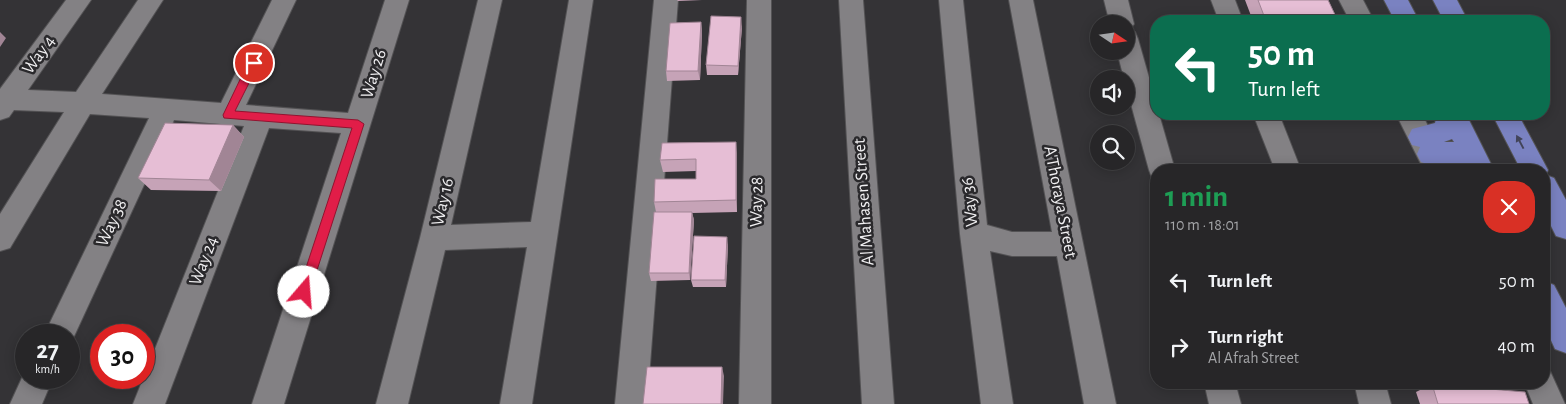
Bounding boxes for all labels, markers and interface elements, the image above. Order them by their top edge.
north arrow [1090,15,1135,60]
map controls [1090,15,1135,170]
street label: Way 4 [19,32,59,77]
icon: left [1165,35,1230,100]
text: 50 m [1248,37,1315,72]
pin [233,42,275,84]
street label: Way 26 [358,47,390,101]
icon: arrive [240,49,268,77]
button: sound [1090,70,1135,115]
text: Turn left [1248,78,1320,100]
button: search [1090,125,1135,170]
one-way arrow [1516,135,1525,149]
street label: Al Mahasen Street [851,138,877,266]
street label: A'Thoraya Street [1040,144,1080,260]
street label: Way 16 [429,176,457,228]
street label: Way 36 [958,176,982,228]
street label: Way 28 [748,177,766,227]
button: close [1483,181,1535,233]
text: 1 min [1165,182,1228,212]
street label: Way 38 [93,197,131,249]
text: 110 m · 18:01 [1165,217,1240,233]
street label: Way 24 [187,234,222,288]
position arrow [277,265,329,317]
icon: left [1165,268,1193,296]
text: Turn left [1208,272,1272,291]
text: 50 m [1499,272,1535,291]
speed limit sign: 30 [90,324,155,389]
text: Turn right [1208,328,1283,347]
icon: right [1165,333,1193,361]
text: 40 m [1497,337,1535,356]
text: 27 [36,338,59,363]
text: Al Afrah Street [1208,350,1299,366]
text: km/h [35,363,60,375]

